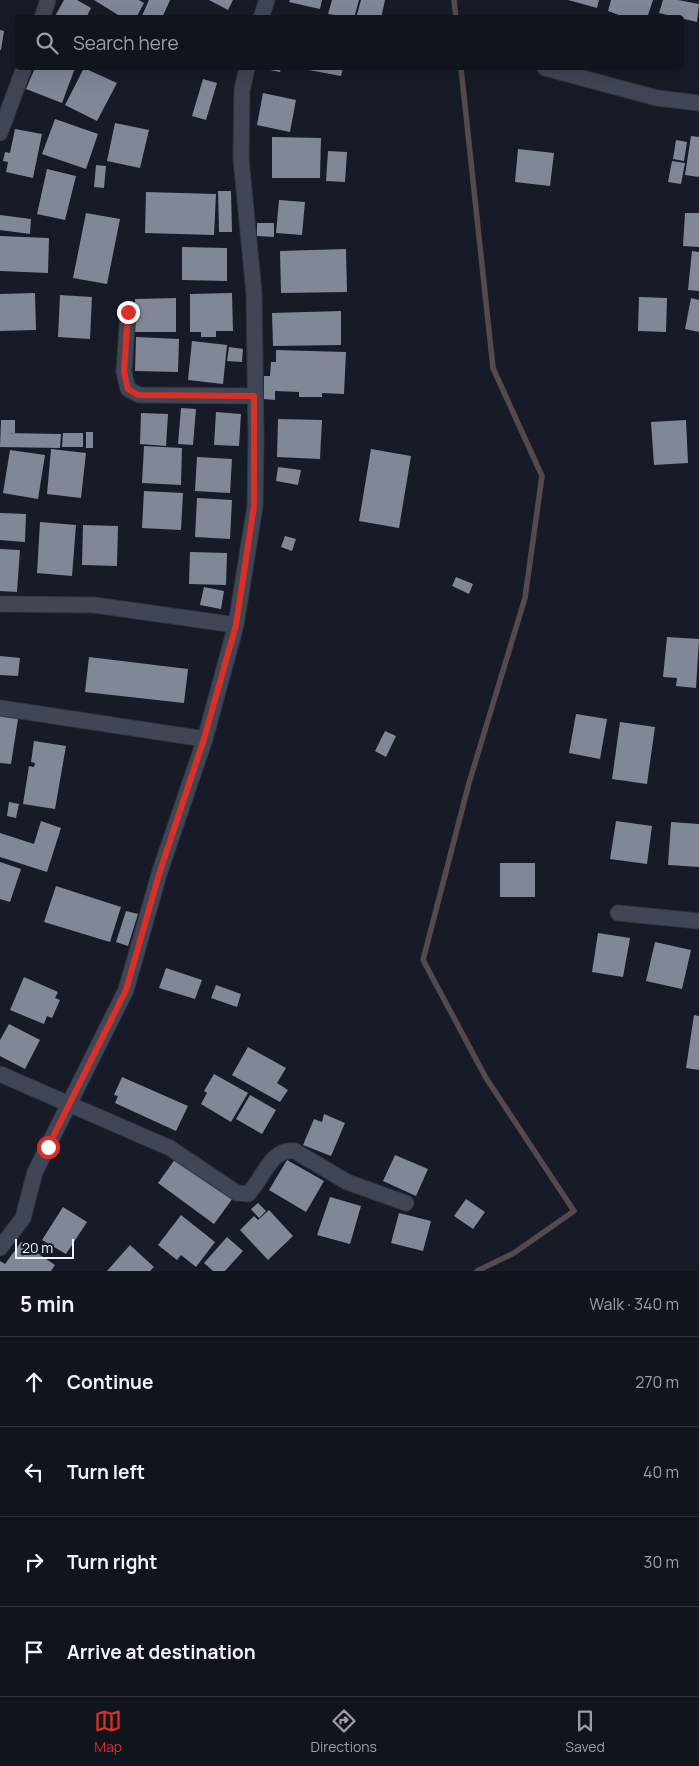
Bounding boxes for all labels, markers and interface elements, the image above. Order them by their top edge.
search box [15,15,684,70]
icon: search [33,29,61,57]
text: Search here [73,30,179,56]
route end [117,301,140,324]
route start [37,1136,60,1159]
scale bar [15,1236,74,1259]
text: 20 m [22,1238,53,1257]
text: 5 min [20,1290,74,1318]
text: Walk · 340 m [589,1293,679,1315]
icon: ahead [20,1368,48,1396]
text: Continue [67,1369,153,1395]
text: 270 m [635,1371,679,1393]
icon: left [20,1458,48,1486]
text: Turn left [67,1459,145,1485]
text: 40 m [643,1461,679,1483]
icon: right [20,1548,48,1576]
text: Turn right [67,1549,157,1575]
text: 30 m [644,1551,679,1573]
icon: arrive [20,1638,48,1666]
text: Arrive at destination [67,1639,256,1665]
tab: Map [94,1707,122,1756]
tab: Directions [311,1707,377,1756]
tab: Saved [565,1707,605,1756]

